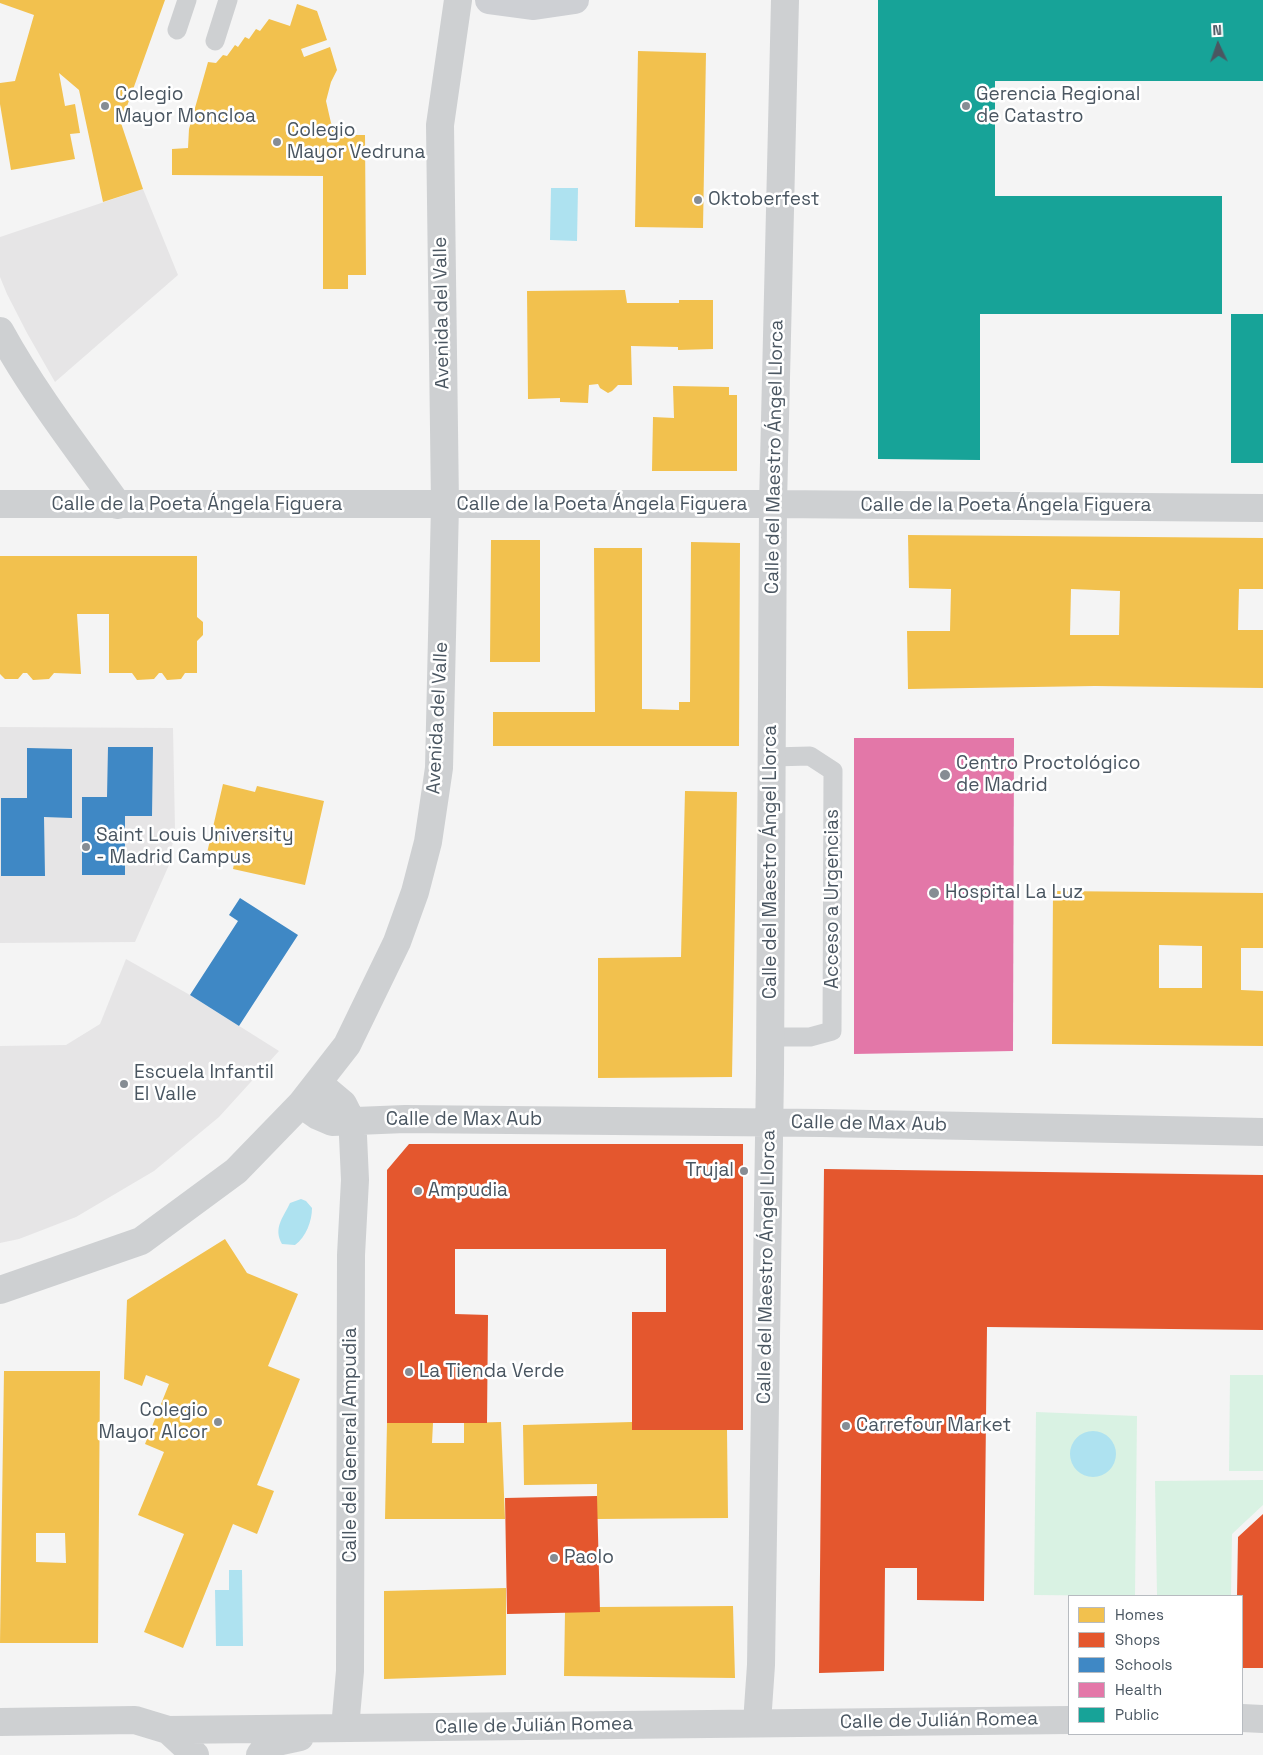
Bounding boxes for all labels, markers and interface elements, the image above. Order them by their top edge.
north arrow [1193,20,1243,70]
text: N [1212,21,1222,39]
place label: Colegio Mayor Moncloa [115,84,256,128]
place label: Gerencia Regional de Catastro [976,84,1140,128]
marker: Colegio Mayor Moncloa [99,100,111,112]
marker: Gerencia Regional de Catastro [960,100,972,112]
place label: Colegio Mayor Vedruna [287,120,425,164]
marker: Colegio Mayor Vedruna [271,136,283,148]
place label: Oktoberfest [708,189,819,211]
marker: Oktoberfest [692,194,704,206]
street label: Avenida del Valle [429,236,455,390]
street label: Calle del Maestro Ángel Llorca [761,320,789,594]
street label: Calle de la Poeta Ángela Figuera [52,494,342,516]
street label: Calle de la Poeta Ángela Figuera [457,494,747,516]
street label: Calle de la Poeta Ángela Figuera [861,495,1151,517]
street label: Avenida del Valle [423,641,453,795]
street label: Calle del Maestro Ángel Llorca [760,725,782,999]
place label: Centro Proctológico de Madrid [956,753,1140,797]
marker: Centro Proctológico de Madrid [938,768,952,782]
street label: Acceso a Urgencias [822,809,844,989]
place label: Saint Louis University - Madrid Campus [96,825,294,869]
marker: Saint Louis University - Madrid Campus [80,841,92,853]
place label: Hospital La Luz [945,882,1083,904]
marker: Hospital La Luz [927,886,941,900]
place label: Escuela Infantil El Valle [134,1062,274,1106]
marker: Escuela Infantil El Valle [118,1078,130,1090]
street label: Calle de Max Aub [386,1109,542,1131]
street label: Calle de Max Aub [791,1111,947,1137]
street label: Calle del Maestro Ángel Llorca [753,1130,781,1404]
place label: Trujal [685,1160,734,1182]
marker: Trujal [738,1165,750,1177]
place label: Ampudia [428,1180,508,1202]
marker: Ampudia [412,1185,424,1197]
street label: Calle del General Ampudia [340,1327,362,1563]
place label: La Tienda Verde [419,1361,564,1383]
marker: La Tienda Verde [403,1366,415,1378]
place label: Colegio Mayor Alcor [99,1400,208,1444]
place label: Carrefour Market [856,1415,1011,1437]
marker: Colegio Mayor Alcor [212,1416,224,1428]
marker: Carrefour Market [840,1420,852,1432]
place label: Paolo [564,1547,614,1569]
marker: Paolo [548,1552,560,1564]
legend [1068,1595,1243,1735]
text: Homes [1115,1605,1164,1624]
text: Shops [1115,1630,1160,1649]
text: Schools [1115,1655,1172,1674]
text: Health [1115,1680,1162,1699]
text: Public [1115,1705,1159,1724]
street label: Calle de Julián Romea [840,1708,1038,1734]
street label: Calle de Julián Romea [435,1713,633,1739]

